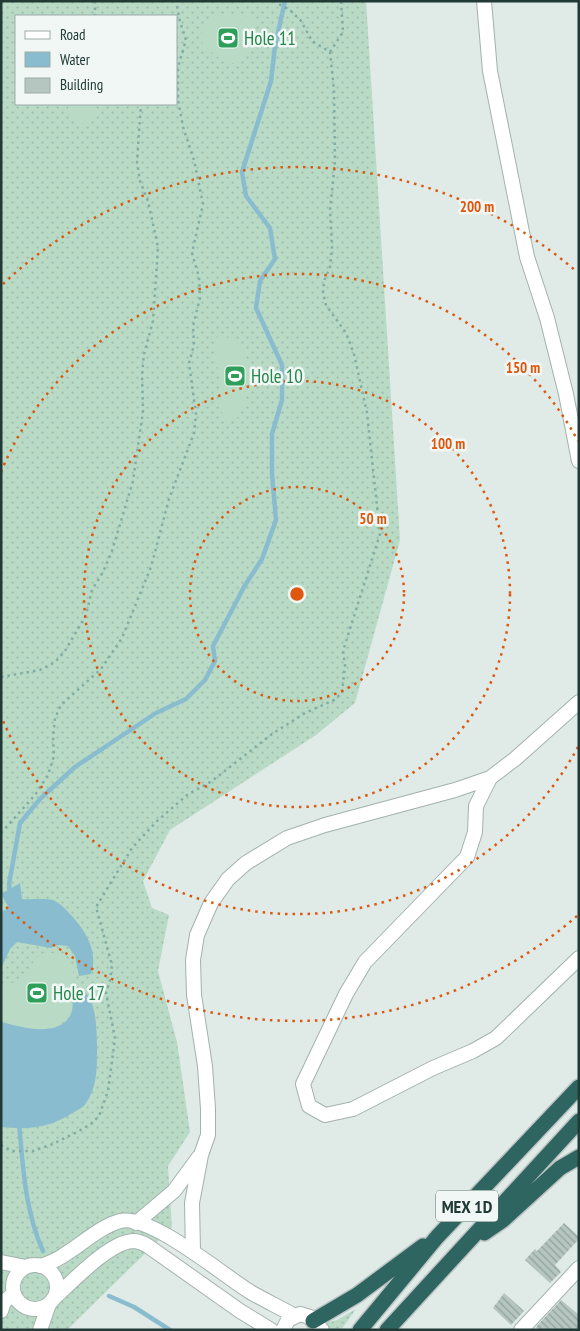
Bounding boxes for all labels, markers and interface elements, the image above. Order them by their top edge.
legend [15,15,178,105]
text: Road [60,25,86,44]
sports icon: Hole 11 [216,26,240,50]
place label: Hole 11 [244,26,296,50]
text: Water [60,50,91,69]
text: Building [60,75,103,94]
text: 200 m [460,197,494,216]
text: 150 m [506,358,540,377]
sports icon: Hole 10 [223,364,247,388]
place label: Hole 10 [251,364,303,388]
text: 100 m [431,434,465,453]
text: 50 m [359,509,387,528]
centre of rings [288,585,306,603]
sports icon: Hole 17 [25,981,49,1005]
place label: Hole 17 [53,981,105,1005]
road number: MEX 1D [436,1190,498,1222]

